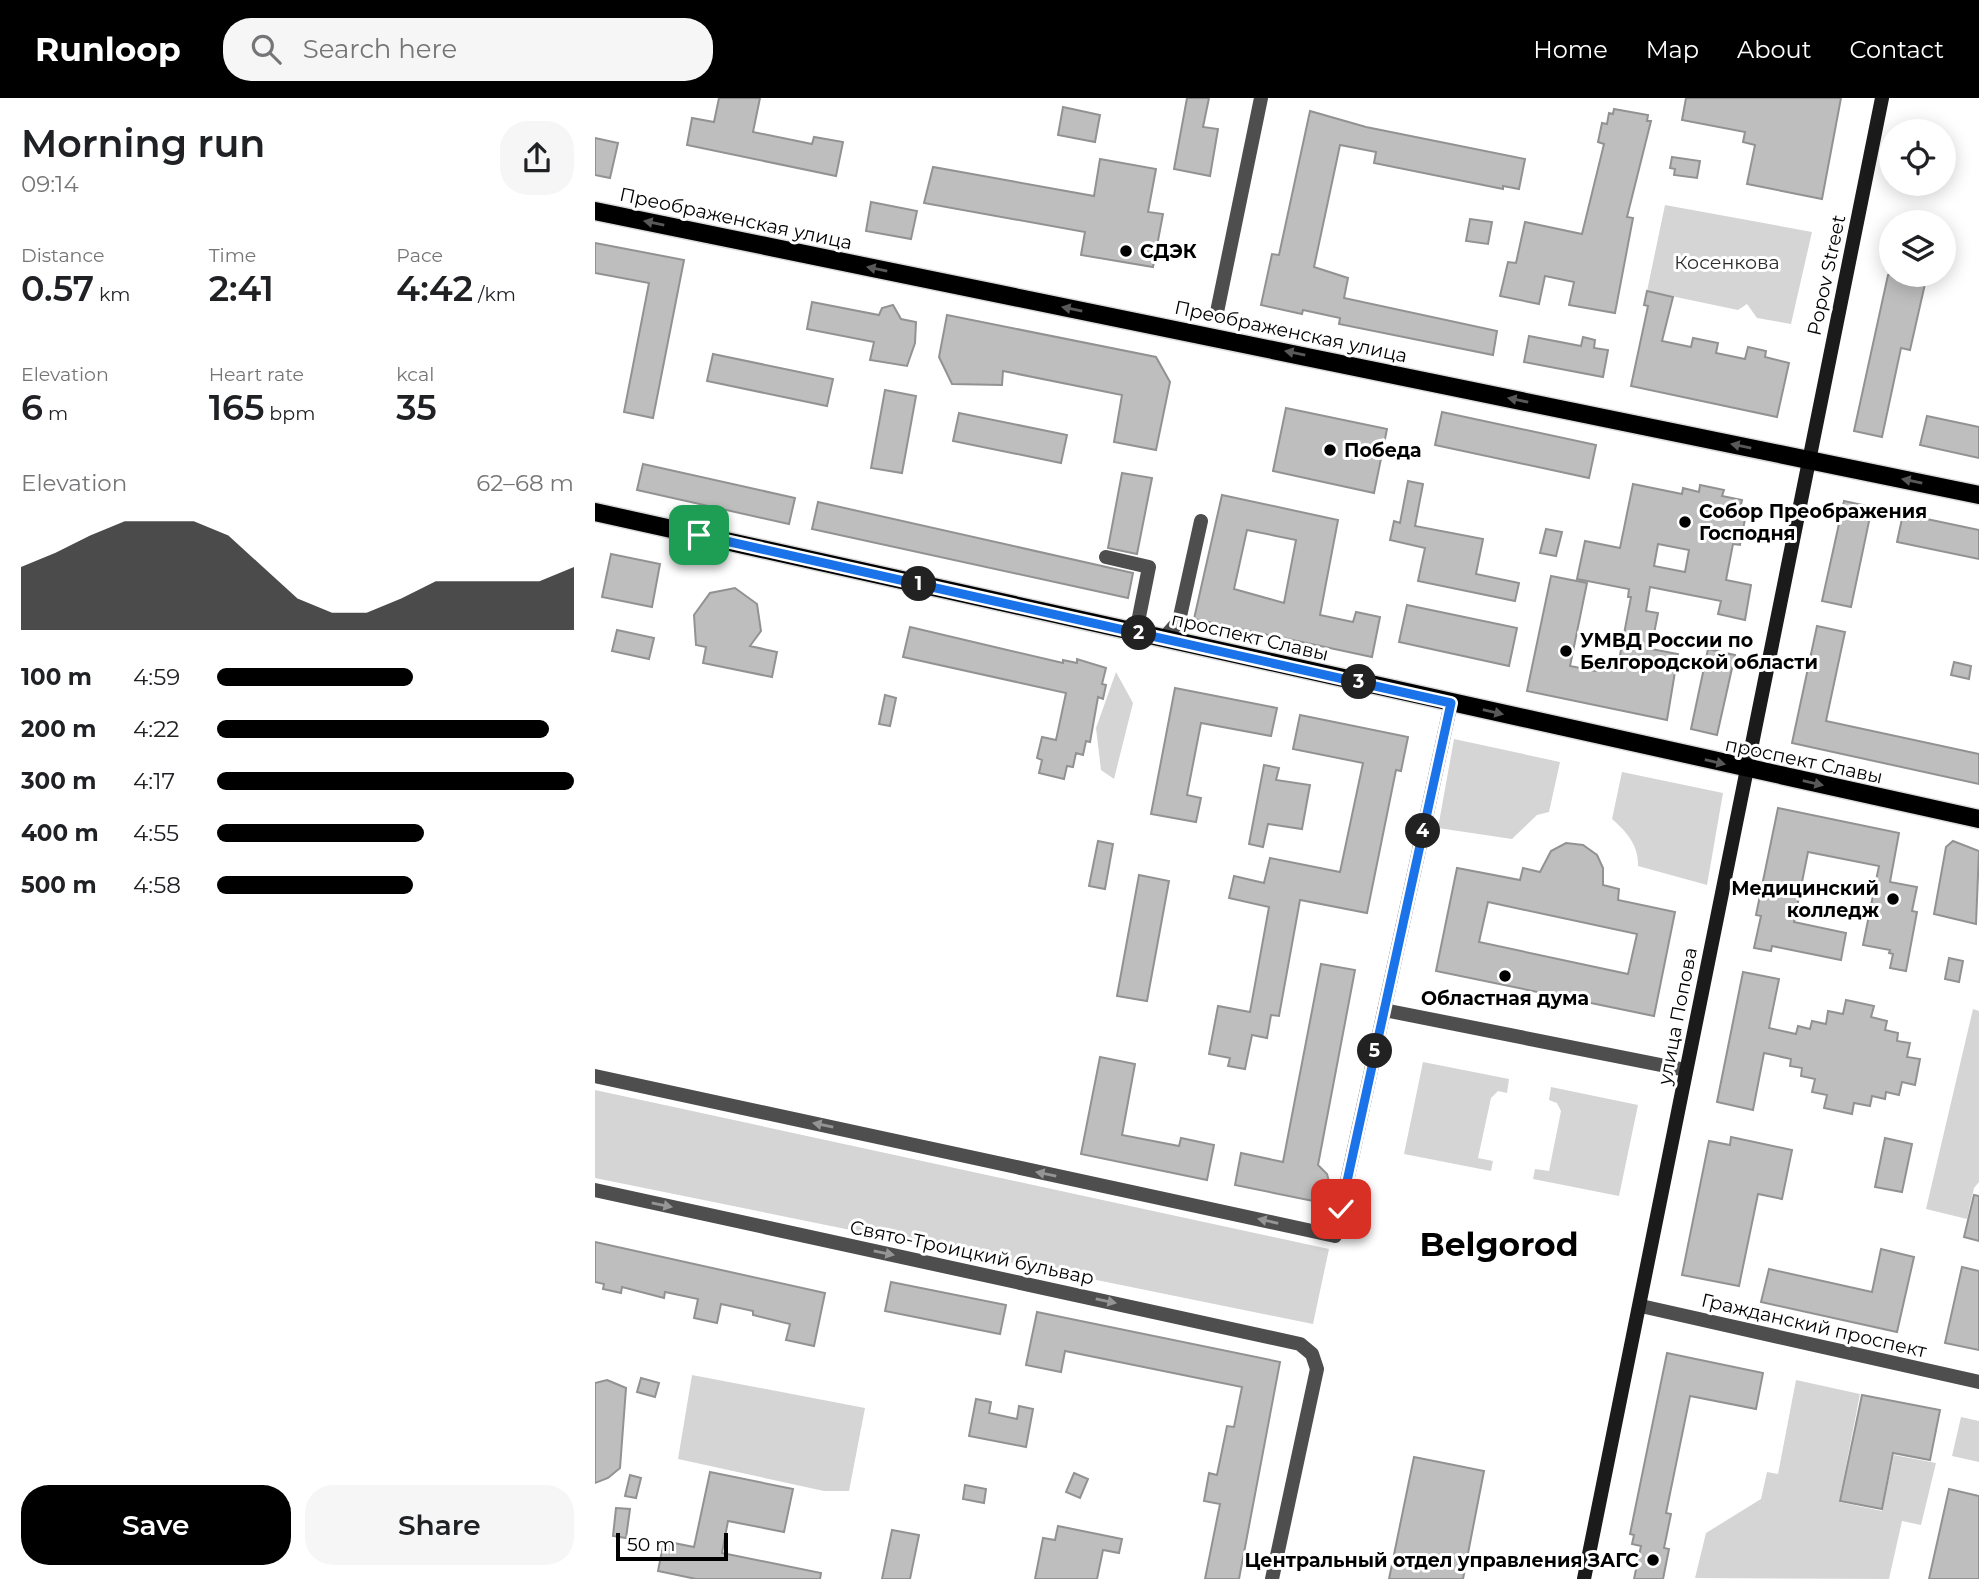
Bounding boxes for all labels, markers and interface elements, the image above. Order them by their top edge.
search box [223,18,713,81]
text: Runloop [35,29,181,69]
icon: search [247,30,285,68]
text: Search here [303,33,457,65]
text: Home [1533,35,1608,64]
text: Map [1646,35,1699,64]
text: About [1737,35,1811,64]
text: Contact [1849,35,1944,64]
map controls [1879,119,1956,287]
button: locate [1879,119,1956,196]
text: Morning run [21,120,265,167]
button: share [500,121,574,195]
text: 09:14 [21,170,79,198]
street label: Преображенская улица [617,183,854,254]
button: layers [1879,210,1956,287]
street label: Popov Street [1803,213,1851,337]
one-way arrow [643,217,665,228]
place label: СДЭК [1140,240,1197,263]
marker: СДЭК [1118,243,1134,259]
text: Distance [21,244,104,267]
text: Time [209,244,256,267]
text: Pace [396,244,443,267]
park label: Косенкова [1674,251,1780,274]
one-way arrow [866,263,888,274]
text: 0.57 [21,267,94,310]
text: 2:41 [209,267,274,310]
text: 4:42 [396,267,473,310]
text: km [94,283,130,306]
text: /km [473,283,516,306]
street label: Преображенская улица [1172,296,1409,367]
one-way arrow [1061,303,1083,314]
one-way arrow [1284,348,1306,359]
text: Elevation [21,363,109,386]
text: Heart rate [209,363,304,386]
text: kcal [396,363,434,386]
text: 6 [21,386,43,429]
text: 165 [209,386,264,429]
text: 35 [396,386,437,429]
one-way arrow [1507,394,1529,405]
text: m [43,402,68,425]
text: bpm [264,402,315,425]
place label: Победа [1344,439,1422,462]
one-way arrow [1730,440,1752,451]
marker: Победа [1322,442,1338,458]
text: Elevation [21,469,127,497]
text: 62–68 m [476,469,574,497]
one-way arrow [1901,475,1923,486]
place label: Собор Преображения Господня [1699,500,1927,545]
pin [669,505,729,565]
marker: Собор Преображения Господня [1677,514,1693,530]
icon: arrive [680,516,718,554]
pin: 1 [901,566,937,602]
text: 1 [915,572,922,595]
street label: проспект Славы [1169,607,1331,666]
pin: 2 [1121,616,1157,650]
text: 2 [1133,621,1144,644]
place label: УМВД России по Белгородской области [1580,629,1818,674]
marker: УМВД России по Белгородской области [1558,643,1574,659]
text: 100 m [21,663,92,691]
text: 4:59 [133,663,180,691]
pin: 3 [1341,664,1377,700]
text: 3 [1353,670,1364,693]
one-way arrow [1482,707,1504,718]
text: 200 m [21,715,96,743]
text: 4:22 [133,715,179,743]
street label: проспект Славы [1723,733,1885,788]
one-way arrow [1704,756,1726,767]
text: 300 m [21,767,97,795]
text: 4:17 [133,767,175,795]
one-way arrow [1802,778,1824,789]
pin: 4 [1405,814,1441,848]
text: 400 m [21,819,99,847]
text: 4:55 [133,819,179,847]
text: 4 [1416,819,1429,842]
text: 500 m [21,871,97,899]
text: 4:58 [133,871,181,899]
place label: Медицинский колледж [1731,877,1880,922]
marker: Медицинский колледж [1885,891,1901,907]
street label: улица Попова [1653,945,1702,1088]
marker: Областная дума [1497,968,1513,984]
place label: Областная дума [1421,987,1589,1010]
pin: 5 [1357,1034,1393,1068]
text: 5 [1369,1039,1380,1062]
one-way arrow [812,1120,834,1131]
one-way arrow [1035,1168,1057,1179]
pin [1311,1179,1371,1239]
icon: check [1322,1190,1360,1228]
one-way arrow [651,1199,673,1210]
street label: Свято-Троицкий бульвар [848,1215,1096,1290]
one-way arrow [1257,1215,1279,1226]
district label: Belgorod [1419,1224,1579,1264]
one-way arrow [873,1248,895,1259]
street label: Гражданский проспект [1699,1288,1929,1363]
one-way arrow [1095,1296,1117,1307]
button: Save [21,1485,291,1565]
button: Share [305,1485,574,1565]
scale bar [616,1530,728,1562]
text: 50 m [627,1533,675,1556]
place label: Центральный отдел управления ЗАГС [1244,1549,1639,1572]
marker: Центральный отдел управления ЗАГС [1645,1552,1661,1568]

